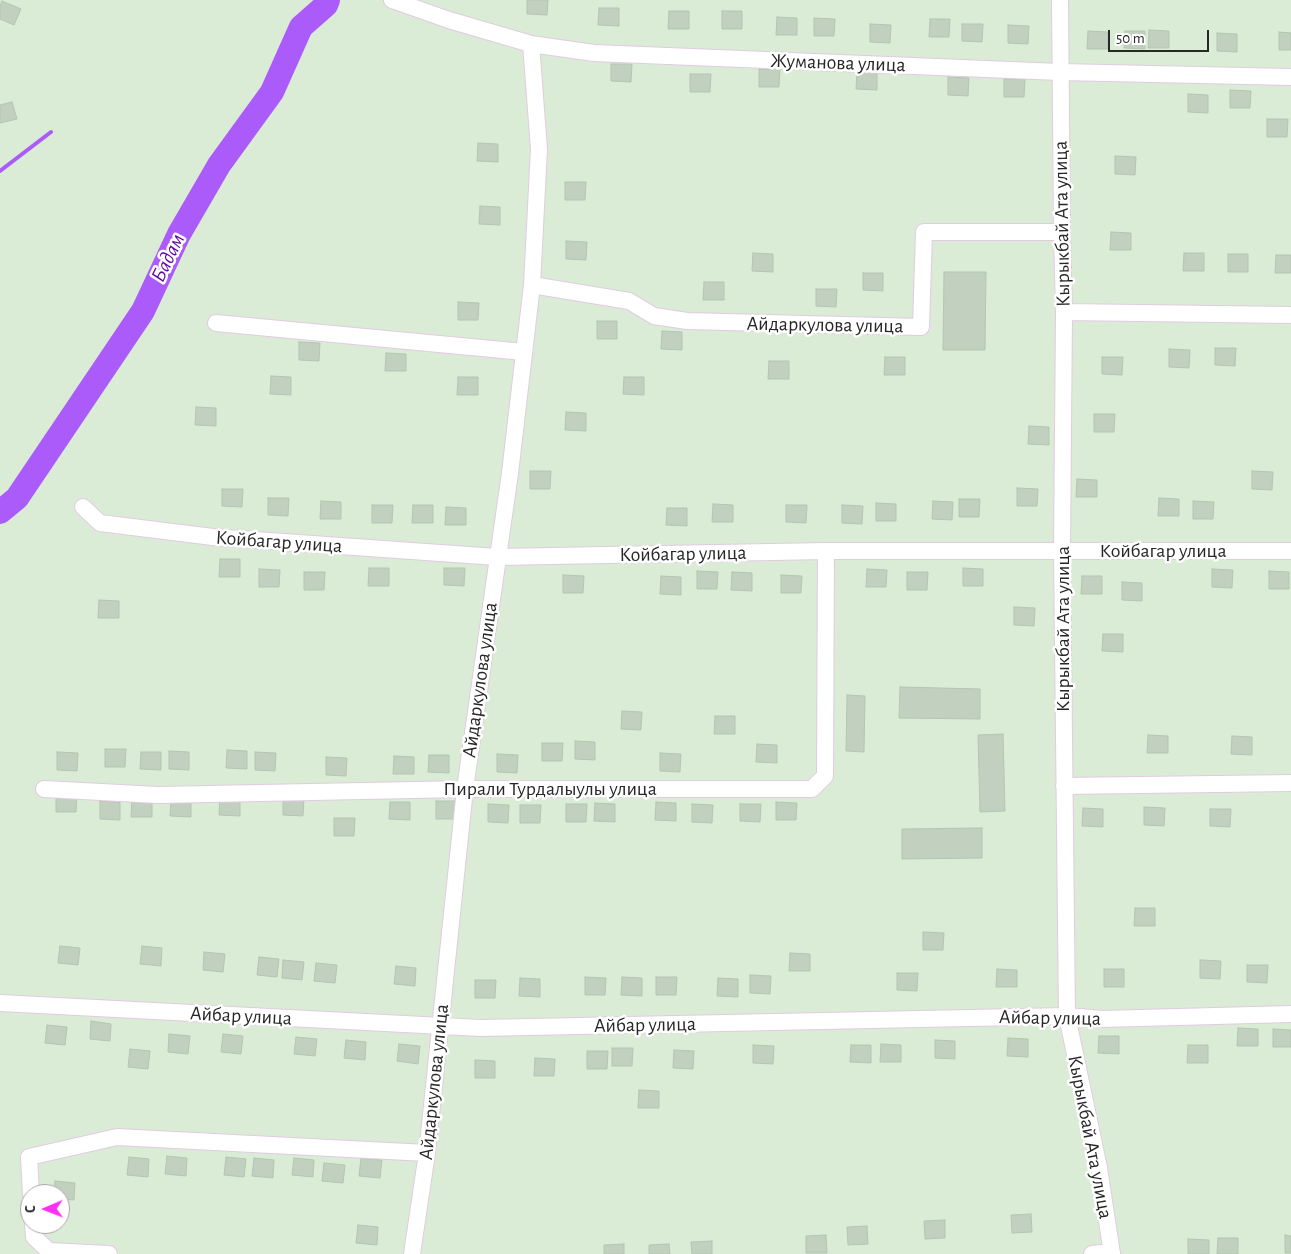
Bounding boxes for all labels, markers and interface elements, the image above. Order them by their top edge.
scale bar [1111,20,1212,52]
text: 50 m [1116,31,1145,46]
street label: Жуманова улица [770,49,906,77]
street label: Кырыкбай Ата улица [1049,141,1075,307]
water label: Бадам [146,230,190,286]
street label: Айдаркулова улица [746,312,904,338]
street label: Койбагар улица [215,526,343,558]
street label: Койбагар улица [1099,539,1227,563]
street label: Койбагар улица [619,541,747,567]
street label: Кырыкбай Ата улица [1051,546,1075,712]
street label: Айдаркулова улица [457,601,503,759]
street label: Пирали Турдалыулы улица [443,777,657,801]
street label: Айбар улица [189,1001,293,1031]
street label: Айдаркулова улица [414,1003,454,1161]
street label: Айбар улица [999,1005,1101,1031]
street label: Айбар улица [594,1012,696,1038]
street label: Кырыкбай Ата улица [1062,1053,1118,1221]
north arrow [20,1184,70,1234]
text: С [24,1205,38,1213]

